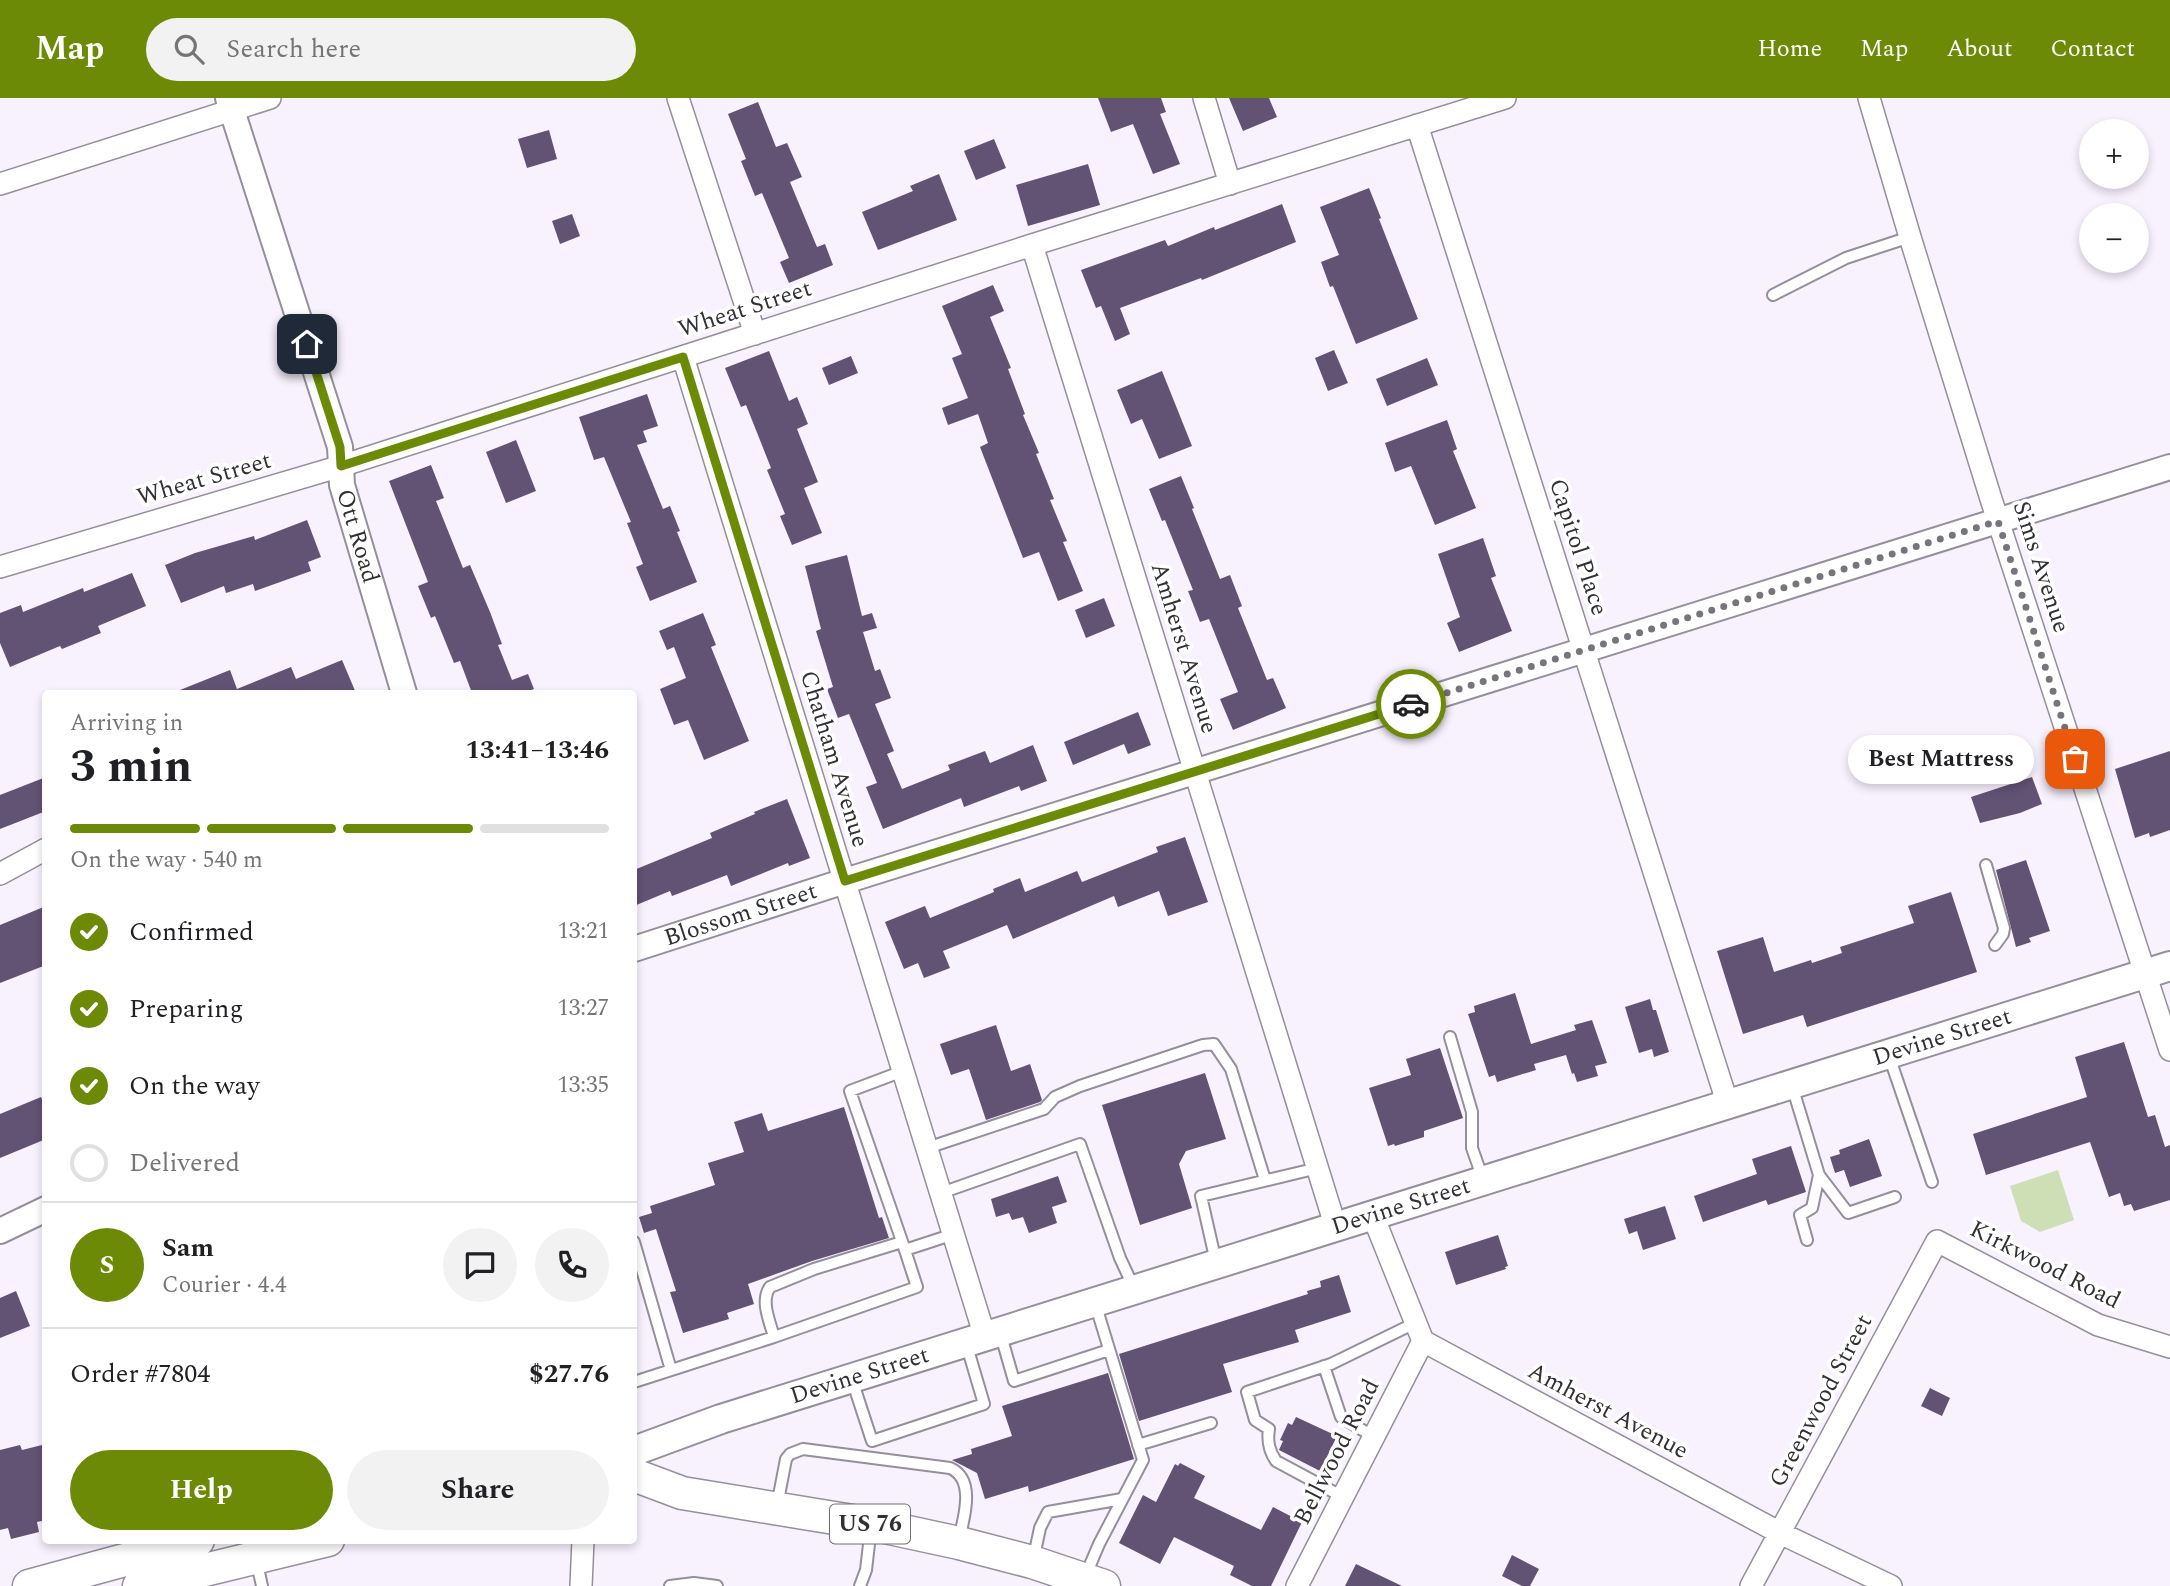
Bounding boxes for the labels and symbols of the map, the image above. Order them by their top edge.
street label: Wheat Street [674,270,816,348]
pin [277,314,337,374]
street label: Wheat Street [132,443,276,515]
street label: Capitol Place [1539,474,1617,620]
street label: Ott Road [326,485,388,588]
street label: Sims Avenue [2003,497,2079,637]
street label: Amherst Avenue [1141,558,1227,738]
street label: Chatham Avenue [790,666,878,852]
courier [1376,669,1446,739]
pin [2045,729,2105,789]
callout: Best Mattress [1848,734,2033,784]
street label: Blossom Street [660,873,822,956]
street label: Devine Street [1868,999,2016,1076]
street label: Devine Street [1327,1168,1475,1245]
street label: Kirkwood Road [1963,1211,2127,1319]
street label: Greenwood Street [1760,1308,1882,1494]
street label: Devine Street [786,1337,934,1414]
street label: Amherst Avenue [1521,1353,1695,1469]
street label: Bellwood Road [1285,1373,1389,1531]
road number: US 76 [830,1504,910,1544]

